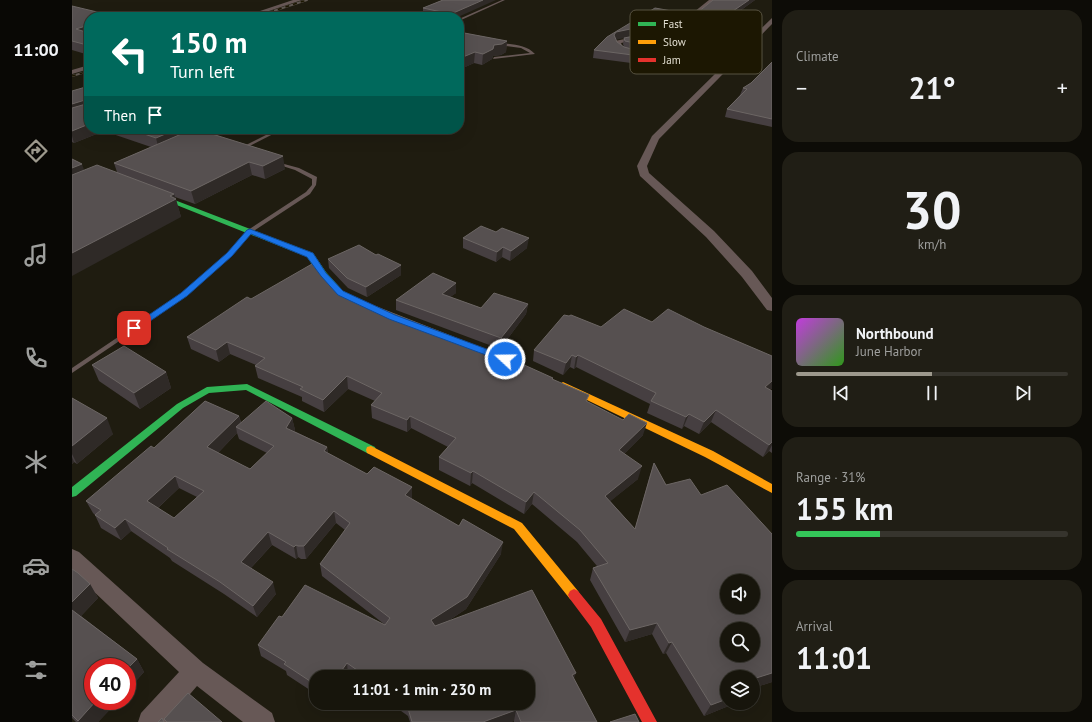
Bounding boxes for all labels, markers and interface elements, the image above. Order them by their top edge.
legend [630,10,762,74]
text: Fast [663,17,683,31]
text: 150 m [170,24,247,61]
icon: left [104,28,156,80]
text: Slow [663,35,686,49]
text: 11:00 [13,38,59,61]
text: Climate [796,48,839,65]
text: Jam [662,53,681,67]
text: Turn left [170,60,235,83]
text: 21° [908,68,956,107]
text: − [796,74,807,102]
text: + [1057,74,1068,102]
icon: arrive [144,104,166,126]
text: Then [104,106,136,125]
icon: directions [22,137,50,165]
text: 30 [903,176,961,243]
text: km/h [918,236,946,253]
icon: music [22,241,50,269]
pin [117,311,151,345]
icon: arrive [123,317,145,339]
text: Northbound [856,324,933,343]
position arrow [484,338,526,380]
text: June Harbor [856,343,922,360]
icon: phone [22,344,50,372]
icon: previous [830,382,852,404]
icon: pause [921,382,943,404]
icon: next [1012,382,1034,404]
icon: climate [22,448,50,476]
text: Range · 31% [796,469,865,486]
text: 155 km [796,489,894,528]
icon: car [22,552,50,580]
map controls [720,574,760,710]
button: sound [720,574,760,614]
text: Arrival [796,618,832,635]
button: search [720,622,760,662]
text: 11:01 [796,638,872,677]
icon: filters [22,656,50,684]
speed limit sign: 40 [84,658,136,710]
button: layers [720,670,760,710]
text: 11:01 · 1 min · 230 m [353,680,491,699]

